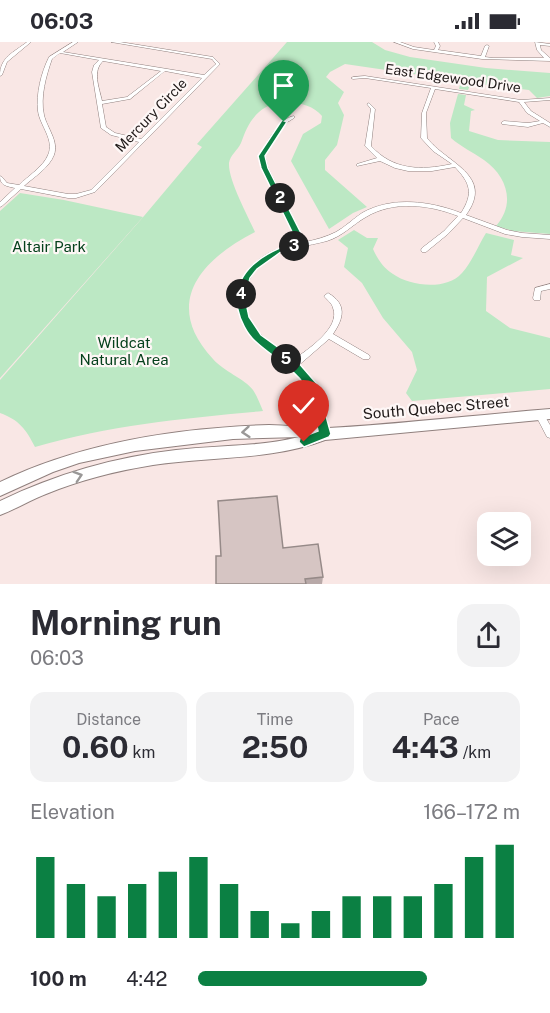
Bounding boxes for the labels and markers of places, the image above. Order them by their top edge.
pin [258,60,309,122]
pin: 2 [265,183,295,213]
pin: 3 [279,231,309,261]
pin: 4 [226,279,256,309]
pin: 5 [271,344,301,374]
pin [278,380,329,442]

